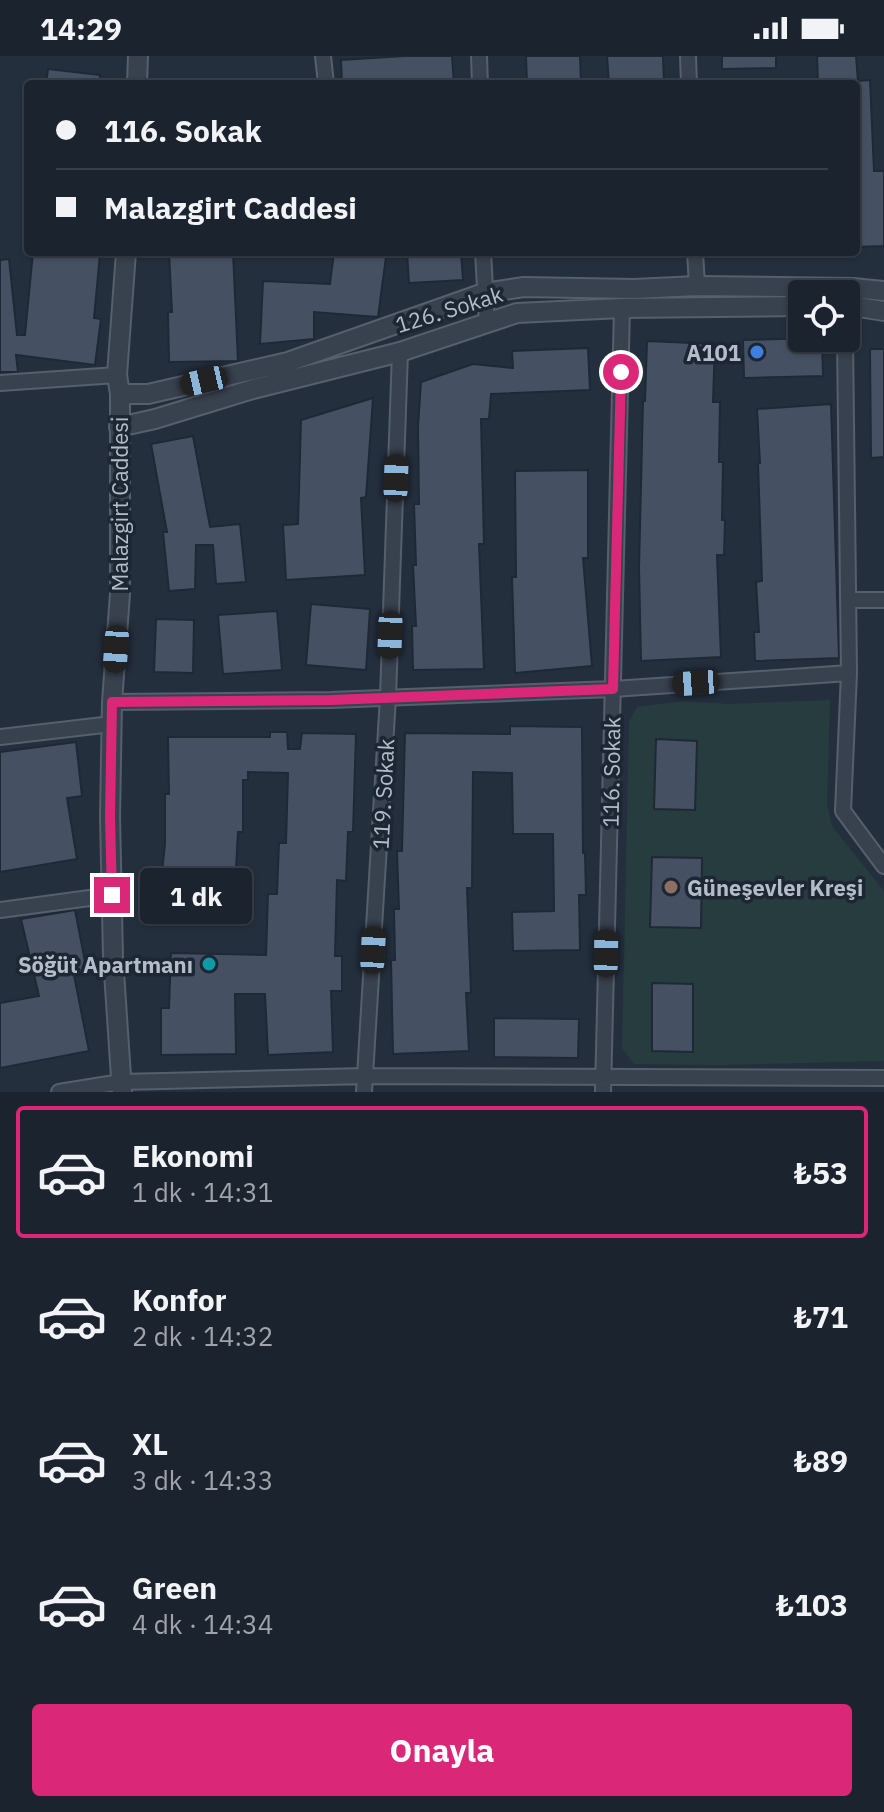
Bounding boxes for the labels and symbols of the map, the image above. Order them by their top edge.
street label: 126. Sokak [392,279,507,339]
place label: A101 [686,338,741,367]
marker: A101 [748,343,766,361]
route start [603,354,639,390]
car [178,364,230,398]
street label: Malazgirt Caddesi [105,417,134,591]
car [383,454,409,502]
car [377,611,403,659]
car [102,624,130,674]
car [671,669,721,697]
street label: 116. Sokak [596,716,626,828]
street label: 119. Sokak [366,738,400,850]
callout: 1 dk [140,867,252,923]
place label: Güneşevler Kreşi [687,873,863,902]
route end [94,877,130,913]
marker: Güneşevler Kreşi [662,878,680,896]
car [360,925,386,975]
car [594,929,618,977]
place label: Söğüt Apartmanı [18,950,193,979]
marker: Söğüt Apartmanı [200,955,218,973]

